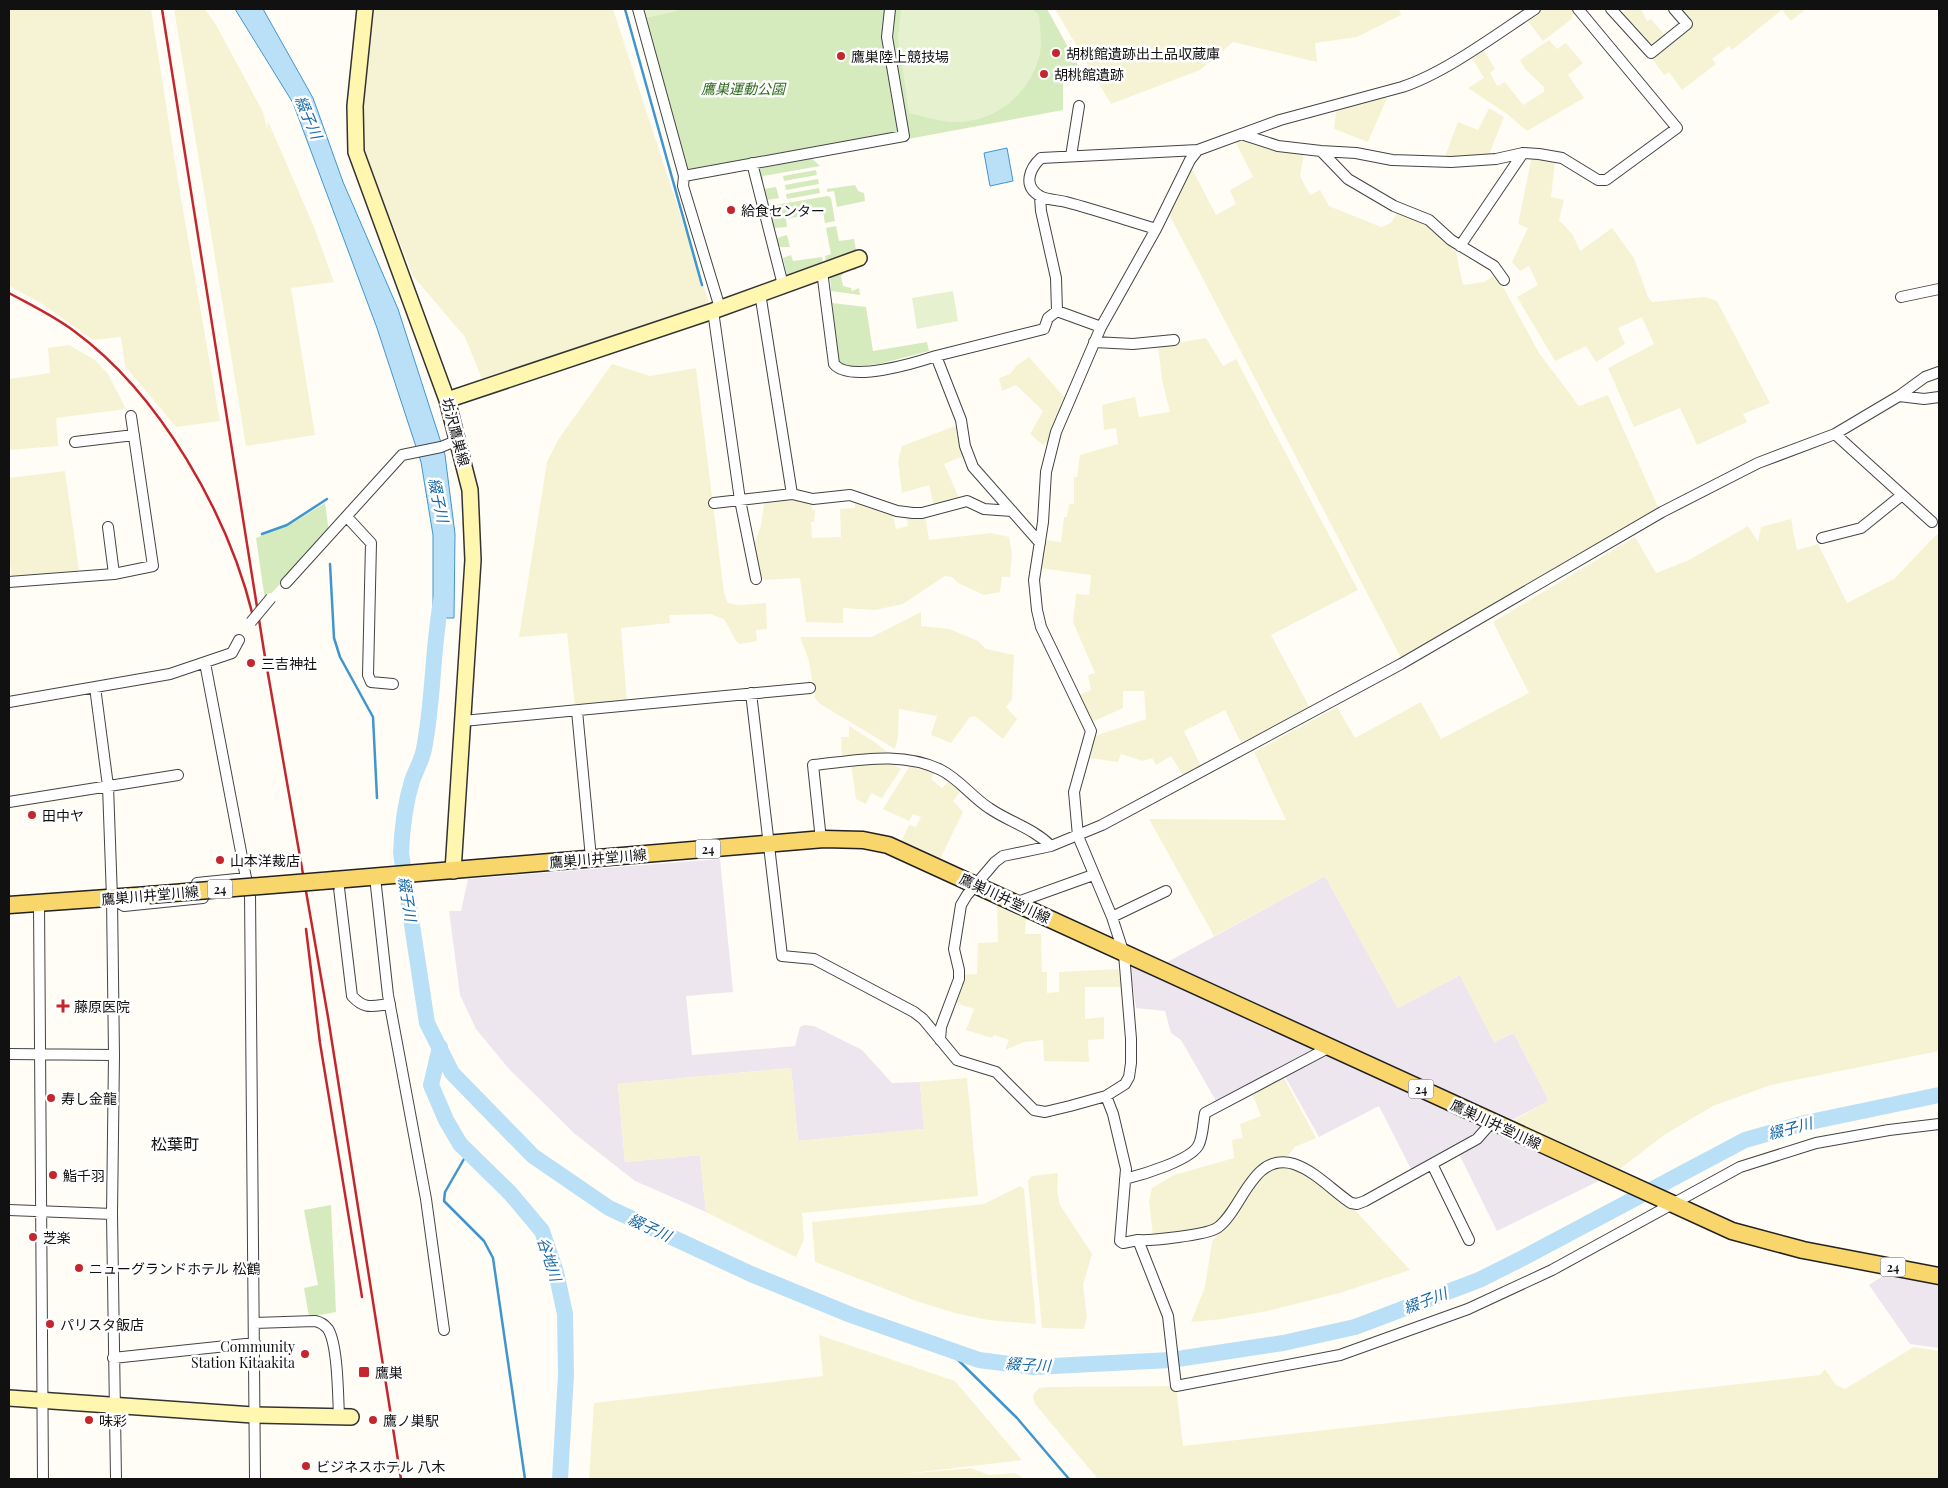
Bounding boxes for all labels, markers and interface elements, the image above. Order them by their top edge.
place label: 胡桃館遺跡出土品収蔵庫 [1066,44,1220,63]
place label: 鷹巣陸上競技場 [851,47,949,66]
marker: 胡桃館遺跡出土品収蔵庫 [1050,47,1062,59]
marker: 鷹巣陸上競技場 [835,50,847,62]
place label: 胡桃館遺跡 [1054,65,1124,84]
marker: 胡桃館遺跡 [1038,68,1050,80]
park label: 鷹巣運動公園 [701,79,787,98]
water label: 綴子川 [291,92,328,143]
place label: 給食センター [741,201,825,220]
marker: 給食センター [725,204,737,216]
street label: 坊沢鷹巣線 [438,396,474,468]
water label: 綴子川 [425,476,454,526]
place label: 三吉神社 [261,654,317,673]
marker: 三吉神社 [245,657,257,669]
place label: 田中ヤ [42,806,84,825]
marker: 田中ヤ [26,809,38,821]
road number: 24 [696,840,720,859]
street label: 鷹巣川井堂川線 [548,844,648,872]
place label: 山本洋裁店 [230,851,300,870]
marker: 山本洋裁店 [214,854,226,866]
street label: 鷹巣川井堂川線 [957,869,1053,927]
water label: 綴子川 [395,875,422,925]
road number: 24 [208,880,232,899]
street label: 鷹巣川井堂川線 [100,881,200,909]
place label: 藤原医院 [74,997,130,1016]
marker: 藤原医院 [56,999,70,1013]
road number: 24 [1408,1080,1434,1098]
place label: 寿し金龍 [61,1089,117,1108]
marker: 寿し金龍 [45,1092,57,1104]
street label: 鷹巣川井堂川線 [1448,1095,1544,1153]
water label: 綴子川 [1766,1112,1816,1143]
district label: 松葉町 [151,1133,199,1154]
place label: 鮨千羽 [63,1166,105,1185]
marker: 鮨千羽 [47,1169,59,1181]
water label: 綴子川 [625,1208,676,1246]
place label: 芝楽 [43,1228,71,1247]
marker: 芝楽 [27,1231,39,1243]
water label: 谷地川 [534,1235,567,1285]
road number: 24 [1880,1258,1906,1276]
place label: ニューグランドホテル 松鶴 [89,1259,261,1278]
marker: ニューグランドホテル 松鶴 [73,1262,85,1274]
water label: 綴子川 [1400,1282,1451,1317]
place label: パリスタ飯店 [60,1315,144,1334]
marker: パリスタ飯店 [44,1318,56,1330]
place label: Community Station Kitaakita [191,1337,295,1372]
marker: Community Station Kitaakita [299,1348,311,1360]
water label: 綴子川 [1005,1353,1053,1375]
place label: 鷹巣 [375,1363,403,1382]
marker: 鷹巣 [357,1365,371,1379]
place label: 味彩 [99,1411,127,1430]
place label: 鷹ノ巣駅 [383,1411,439,1430]
marker: 味彩 [83,1414,95,1426]
marker: 鷹ノ巣駅 [367,1414,379,1426]
place label: ビジネスホテル 八木 [316,1457,446,1476]
marker: ビジネスホテル 八木 [300,1460,312,1472]

